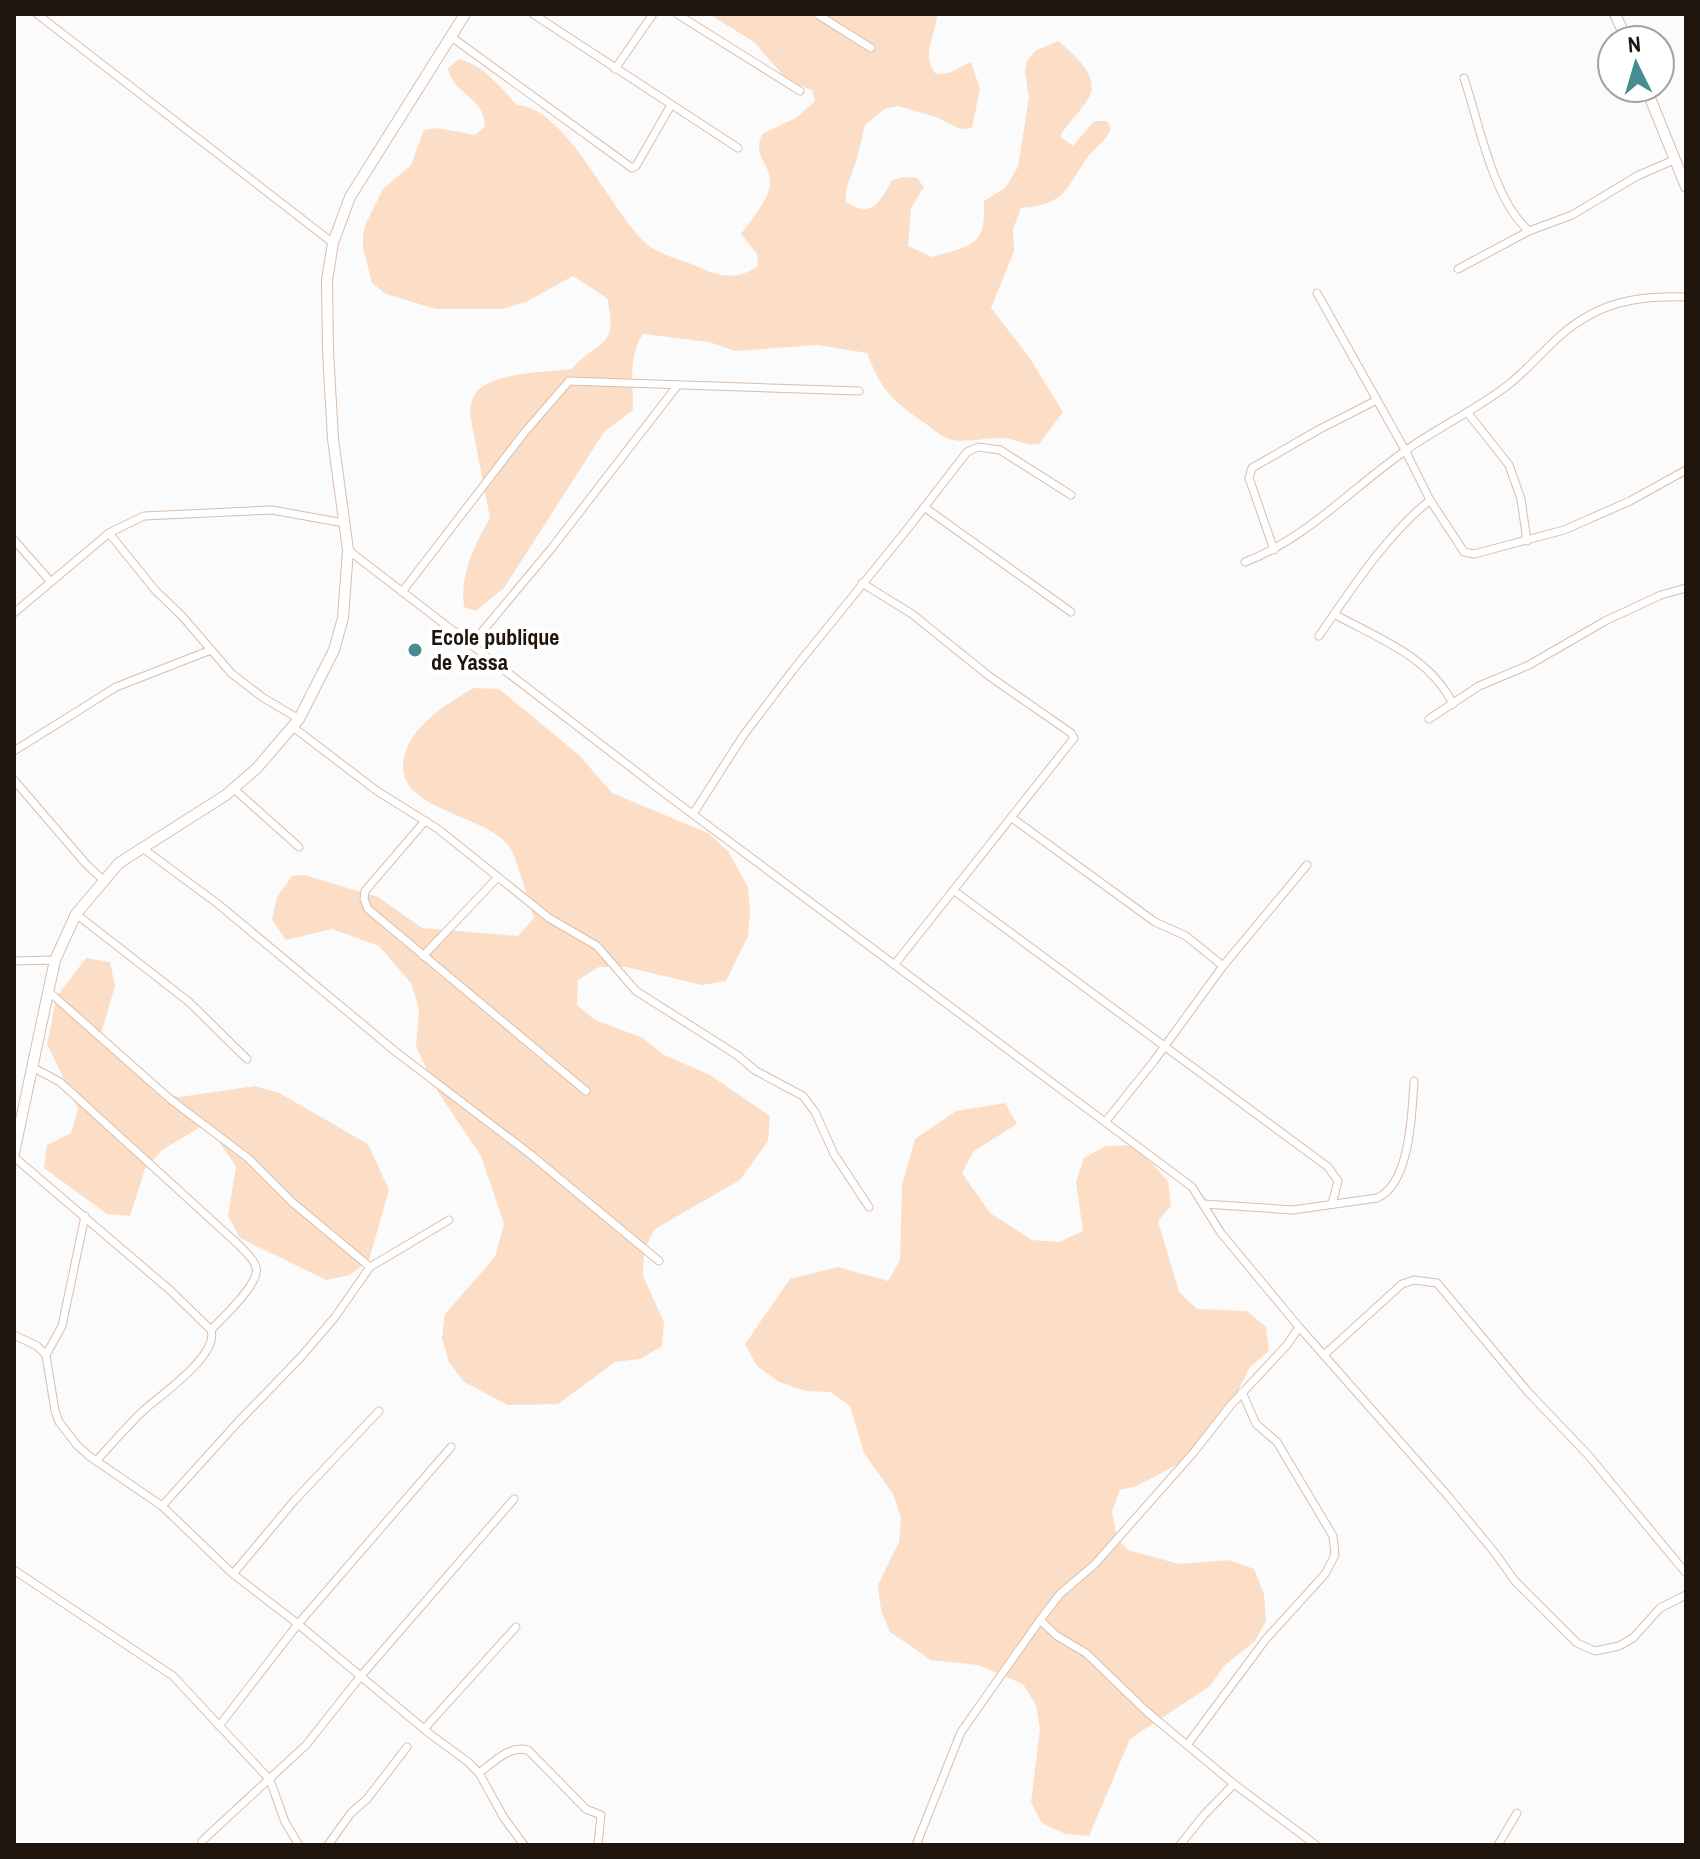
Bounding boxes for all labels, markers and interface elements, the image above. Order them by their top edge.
north arrow [1596,24,1676,104]
text: N [1626,29,1642,60]
place label: Ecole publique de Yassa [431,622,559,677]
marker: Ecole publique de Yassa [406,641,424,659]

